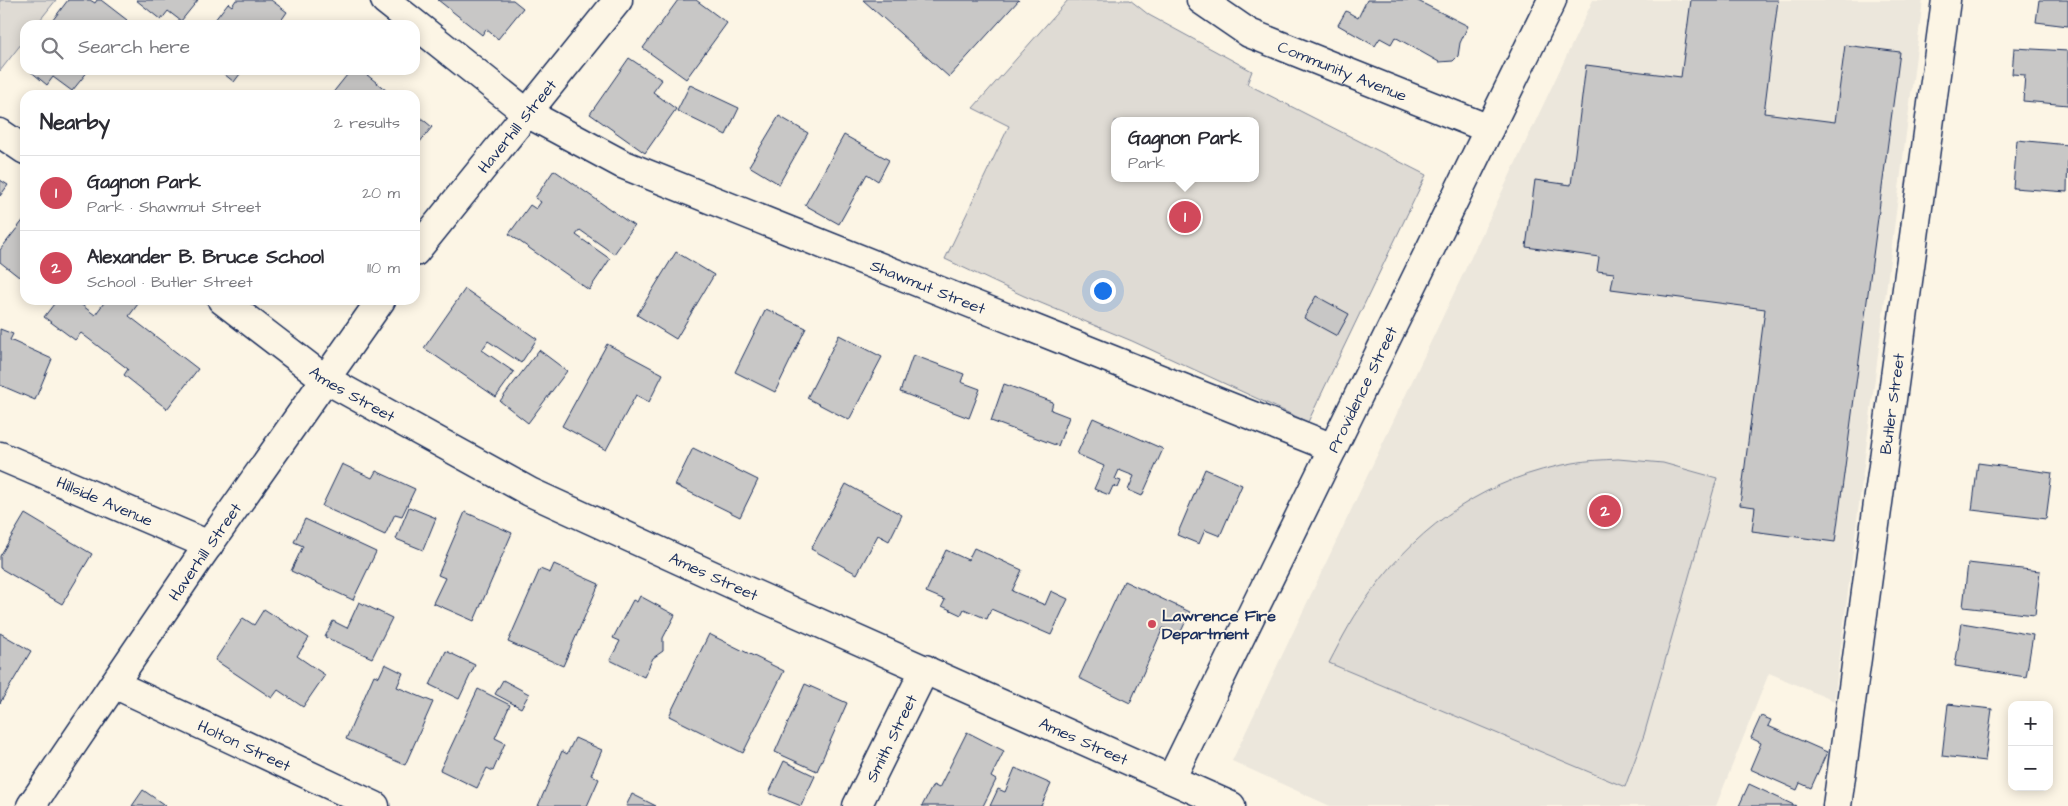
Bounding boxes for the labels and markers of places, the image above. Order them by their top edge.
pin: 1 [1169,198,1201,236]
pin: 2 [1589,492,1621,530]
place label: Lawrence Fire Department [1162,605,1276,645]
marker: Lawrence Fire Department [1146,618,1158,630]

